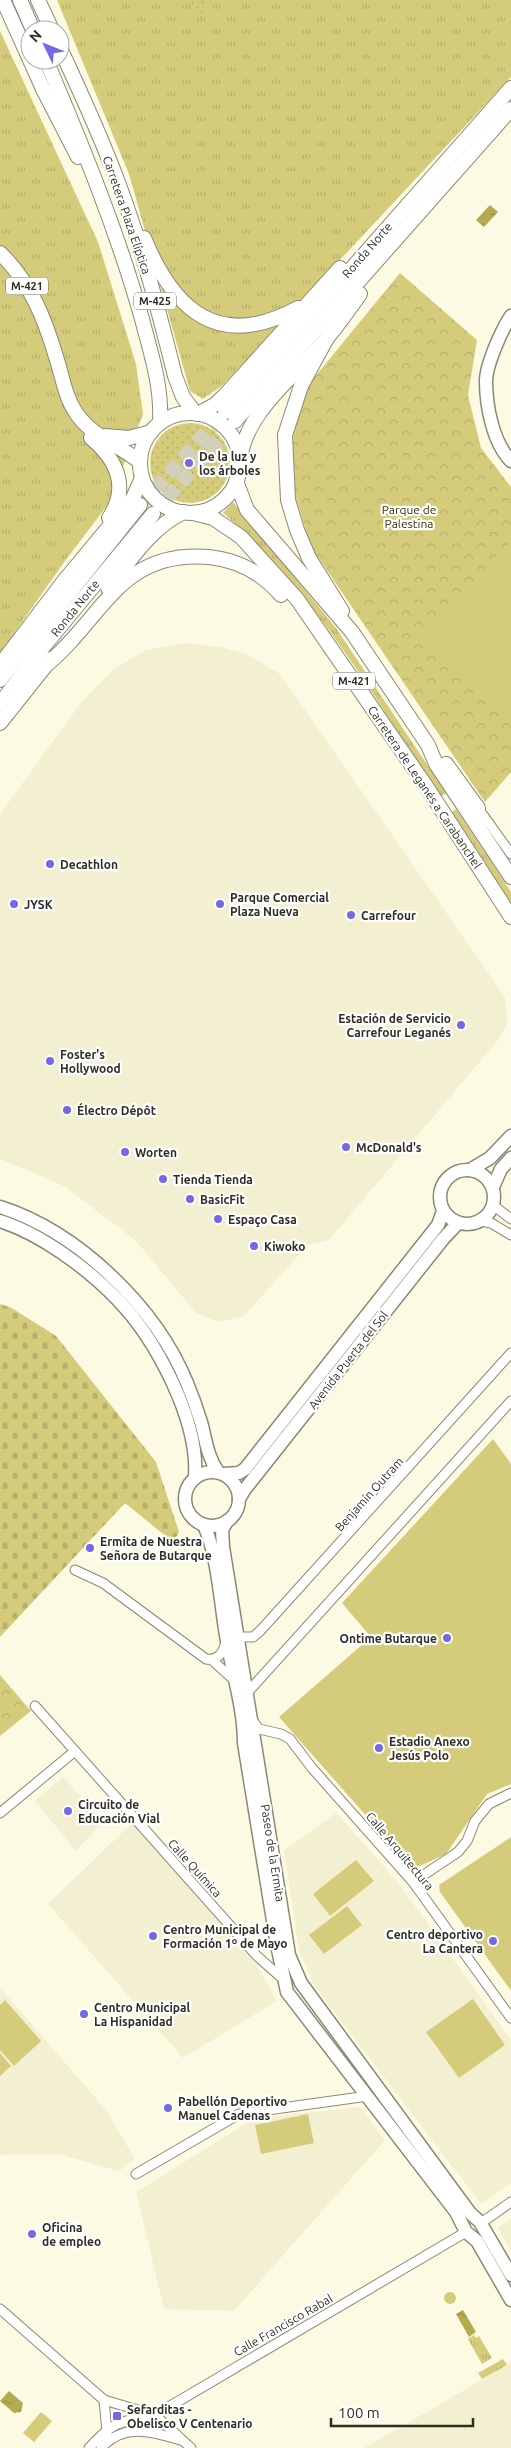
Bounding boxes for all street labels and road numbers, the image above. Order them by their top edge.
street label: Carretera Plaza Elíptica [101,154,153,276]
street label: Ronda Norte [340,220,394,280]
road number: M-421 [6,278,48,294]
road number: M-425 [134,292,176,310]
street label: Ronda Norte [48,577,102,639]
road number: M-421 [333,672,375,689]
street label: Carretera de Leganés a Carabanchel [366,703,484,871]
street label: Avenida Puerta del Sol [306,1308,390,1412]
street label: Benjamín Outram [332,1454,406,1534]
street label: Paseo de la Ermita [259,1803,287,1903]
street label: Calle Arquitectura [364,1809,436,1893]
street label: Calle Química [166,1836,224,1900]
street label: Calle Francisco Rabal [231,2291,335,2359]

